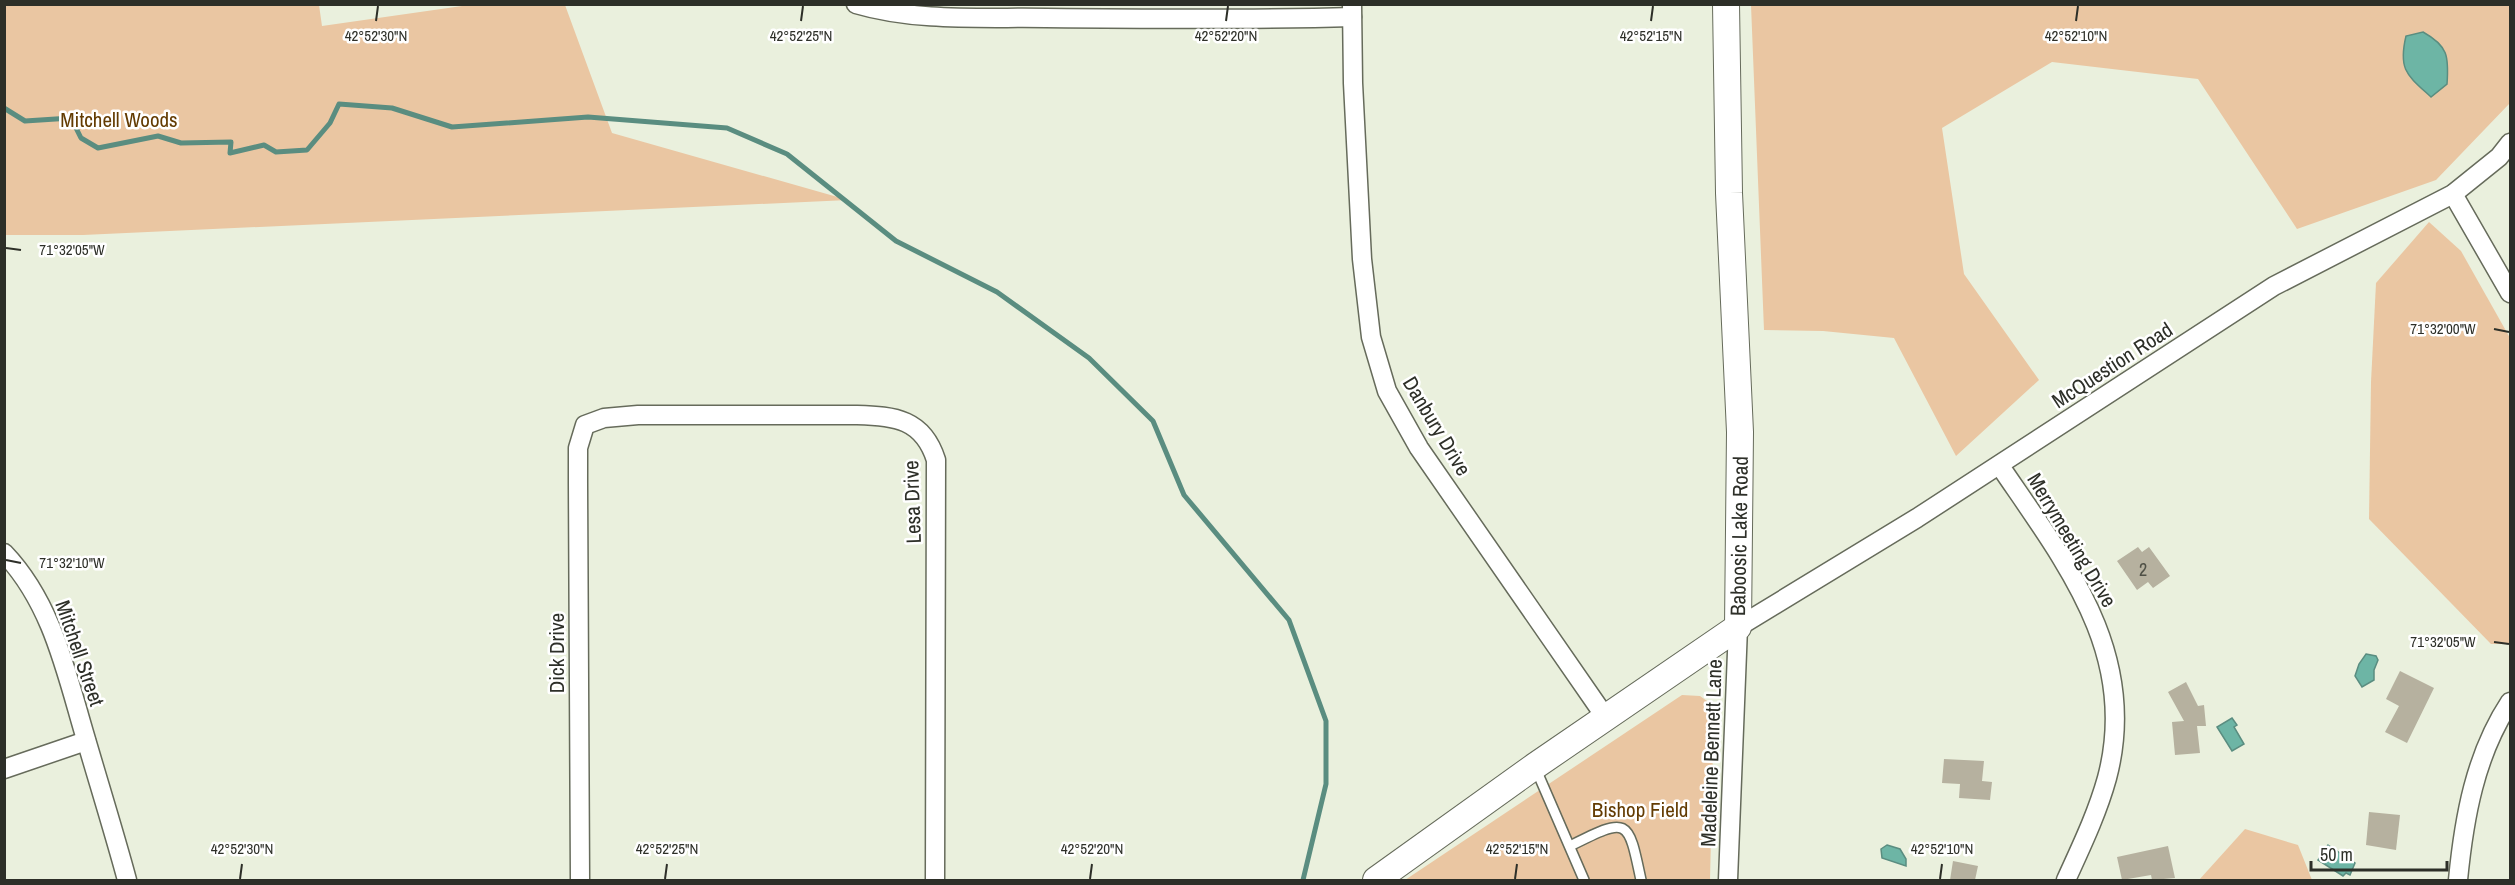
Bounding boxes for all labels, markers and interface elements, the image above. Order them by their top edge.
text: 42°52'30"N [345,25,407,46]
text: 42°52'25"N [770,25,832,46]
text: 42°52'20"N [1195,25,1257,46]
text: 42°52'15"N [1620,25,1682,46]
text: 42°52'10"N [2045,25,2107,46]
park label: Mitchell Woods [60,105,178,134]
text: 71°32'05"W [39,239,105,260]
street label: McQuestion Road [2046,315,2178,415]
text: 71°32'00"W [2410,318,2476,339]
street label: Danbury Drive [1396,371,1478,481]
street label: Baboosic Lake Road [1723,456,1755,616]
street label: Lesa Drive [896,460,928,544]
street label: Merrymeeting Drive [2020,467,2124,613]
text: 71°32'10"W [39,552,105,573]
house number: 2 [2139,557,2147,582]
street label: Mitchell Street [48,596,112,710]
street label: Dick Drive [542,613,571,693]
text: 71°32'05"W [2410,631,2476,652]
street label: Madeleine Bennett Lane [1693,659,1729,847]
park label: Bishop Field [1592,795,1688,824]
scale bar [2311,834,2448,872]
text: 42°52'30"N [211,838,273,859]
text: 42°52'25"N [636,838,698,859]
text: 42°52'20"N [1061,838,1123,859]
text: 42°52'15"N [1486,838,1548,859]
text: 42°52'10"N [1911,838,1973,859]
text: 50 m [2320,842,2353,867]

